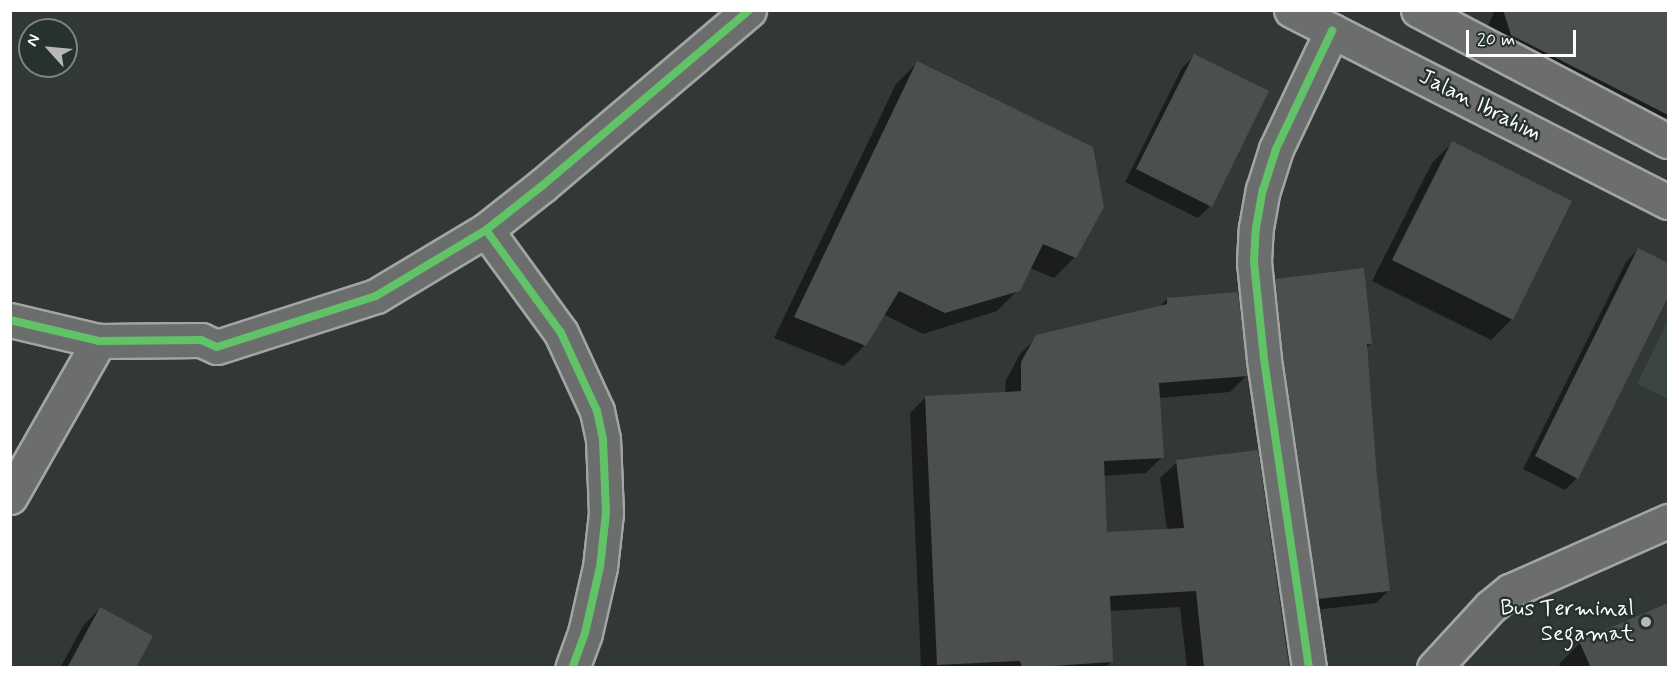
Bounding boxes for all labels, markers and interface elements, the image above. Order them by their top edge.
north arrow [18,18,78,78]
scale bar [1469,18,1578,56]
text: 20 m [1477,28,1515,52]
text: N [22,31,45,50]
street label: Jalan Ibrahim [1413,63,1547,149]
place label: Bus Terminal Segamat [1507,596,1634,648]
marker: Bus Terminal Segamat [1639,615,1653,629]

